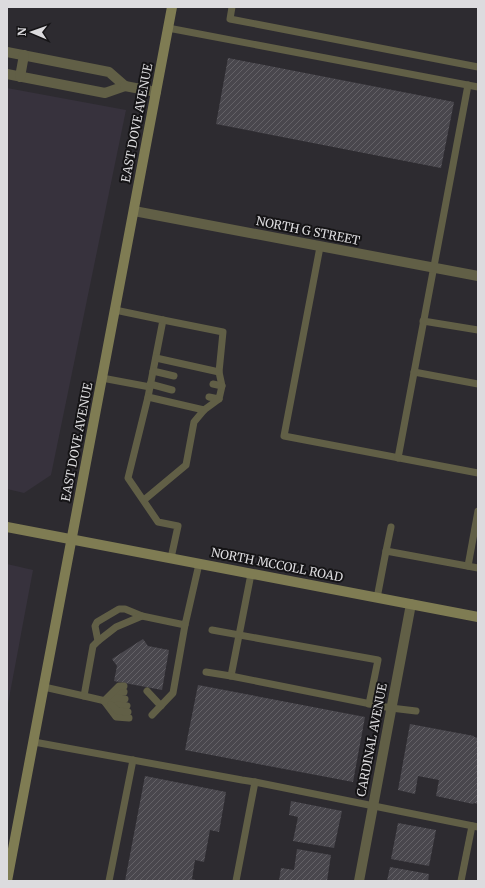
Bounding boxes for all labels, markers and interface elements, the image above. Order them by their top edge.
north arrow [12,12,52,52]
text: N [15,27,29,36]
street label: EAST DOVE AVENUE [118,62,155,183]
street label: NORTH G STREET [255,213,362,248]
street label: EAST DOVE AVENUE [58,381,95,502]
street label: NORTH MCCOLL ROAD [210,544,344,585]
street label: CARDINAL AVENUE [353,682,390,798]

